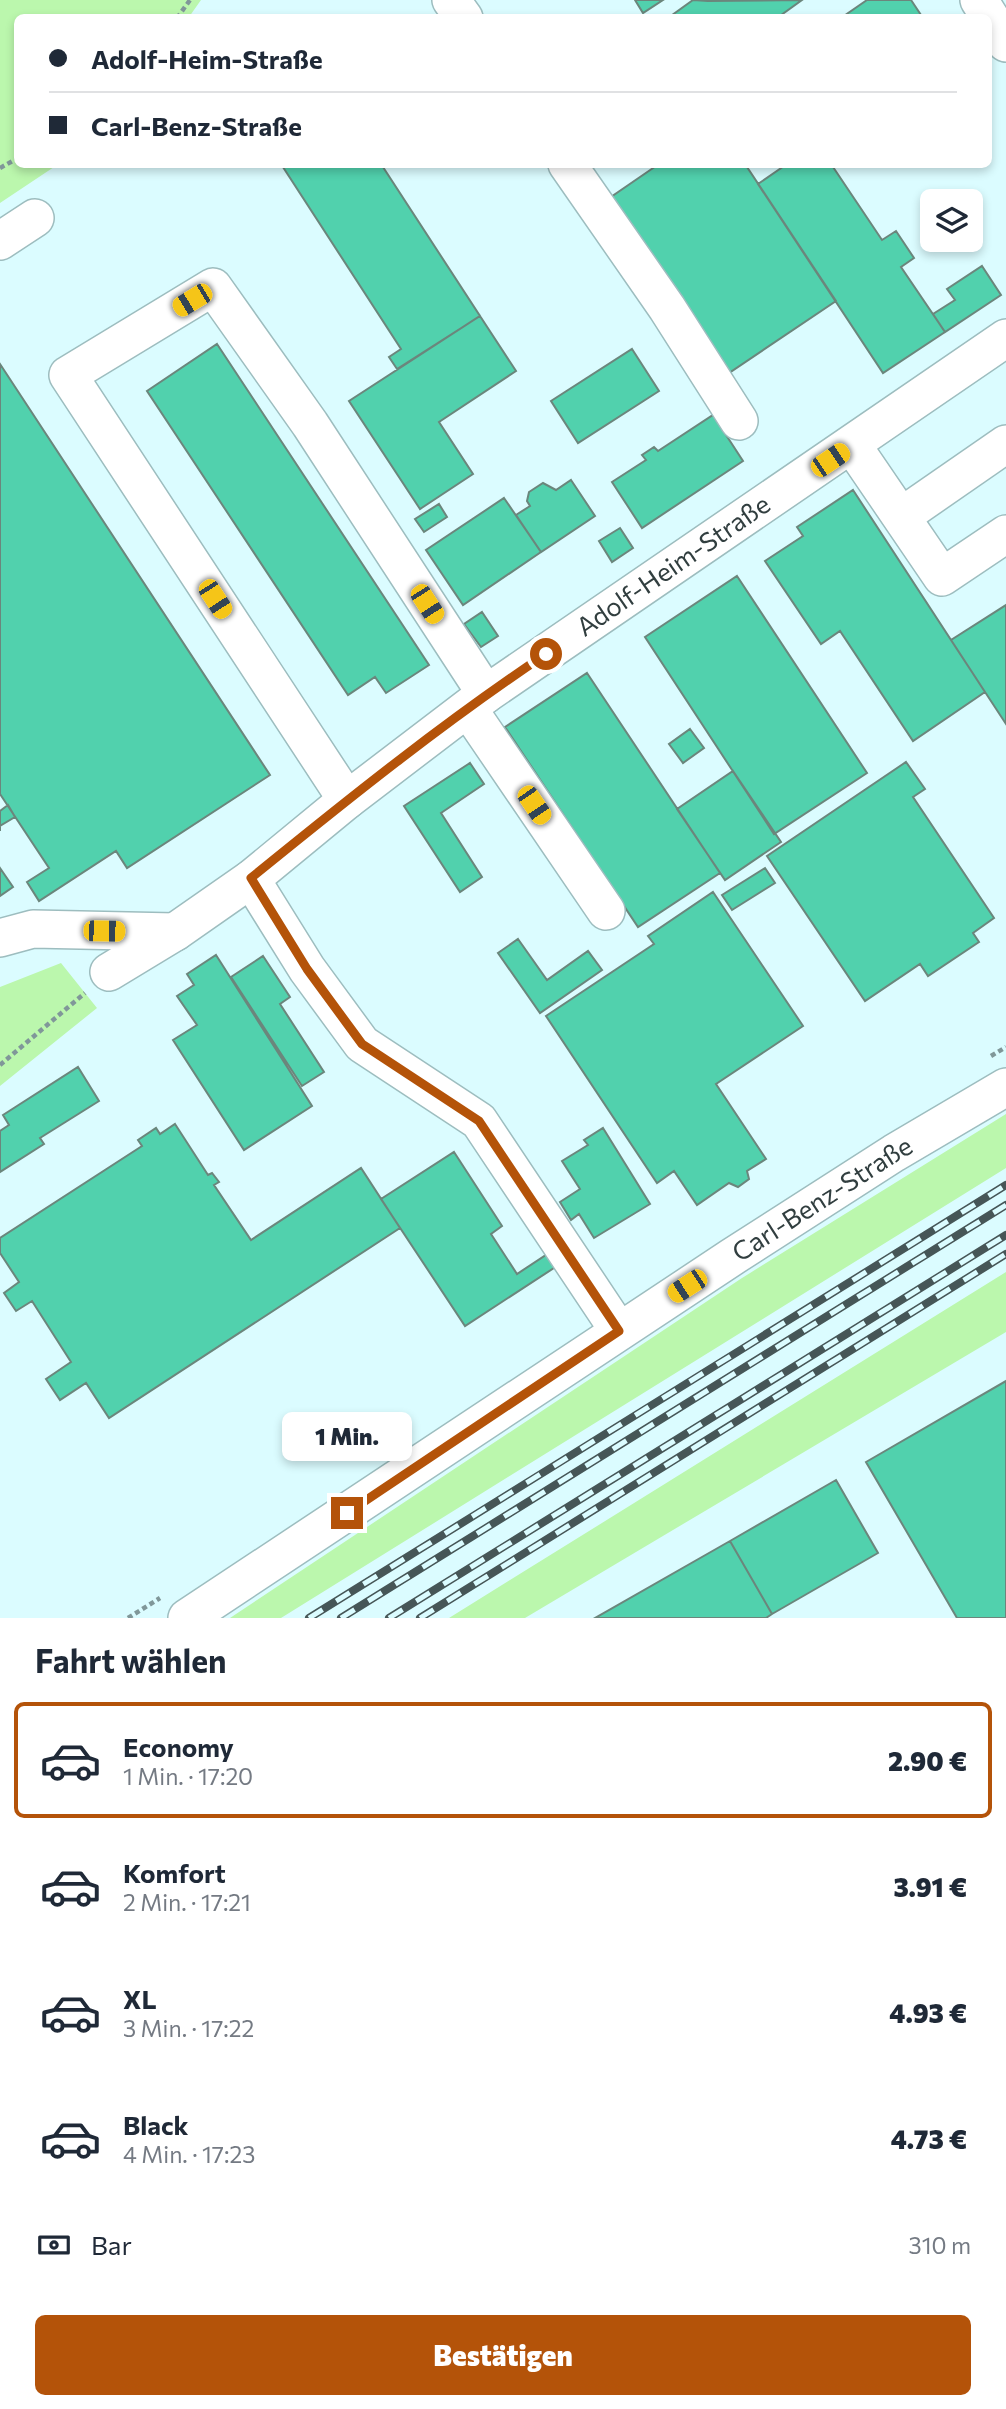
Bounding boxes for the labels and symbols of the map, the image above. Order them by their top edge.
car [169,280,216,320]
car [807,440,854,480]
street label: Adolf-Heim-Straße [570,487,775,642]
car [195,576,236,622]
car [407,581,448,627]
route start [530,638,562,670]
car [514,782,555,828]
car [83,920,126,942]
street label: Carl-Benz-Straße [726,1129,917,1267]
car [664,1266,711,1306]
callout: 1 Min. [282,1412,412,1460]
route end [331,1497,363,1529]

